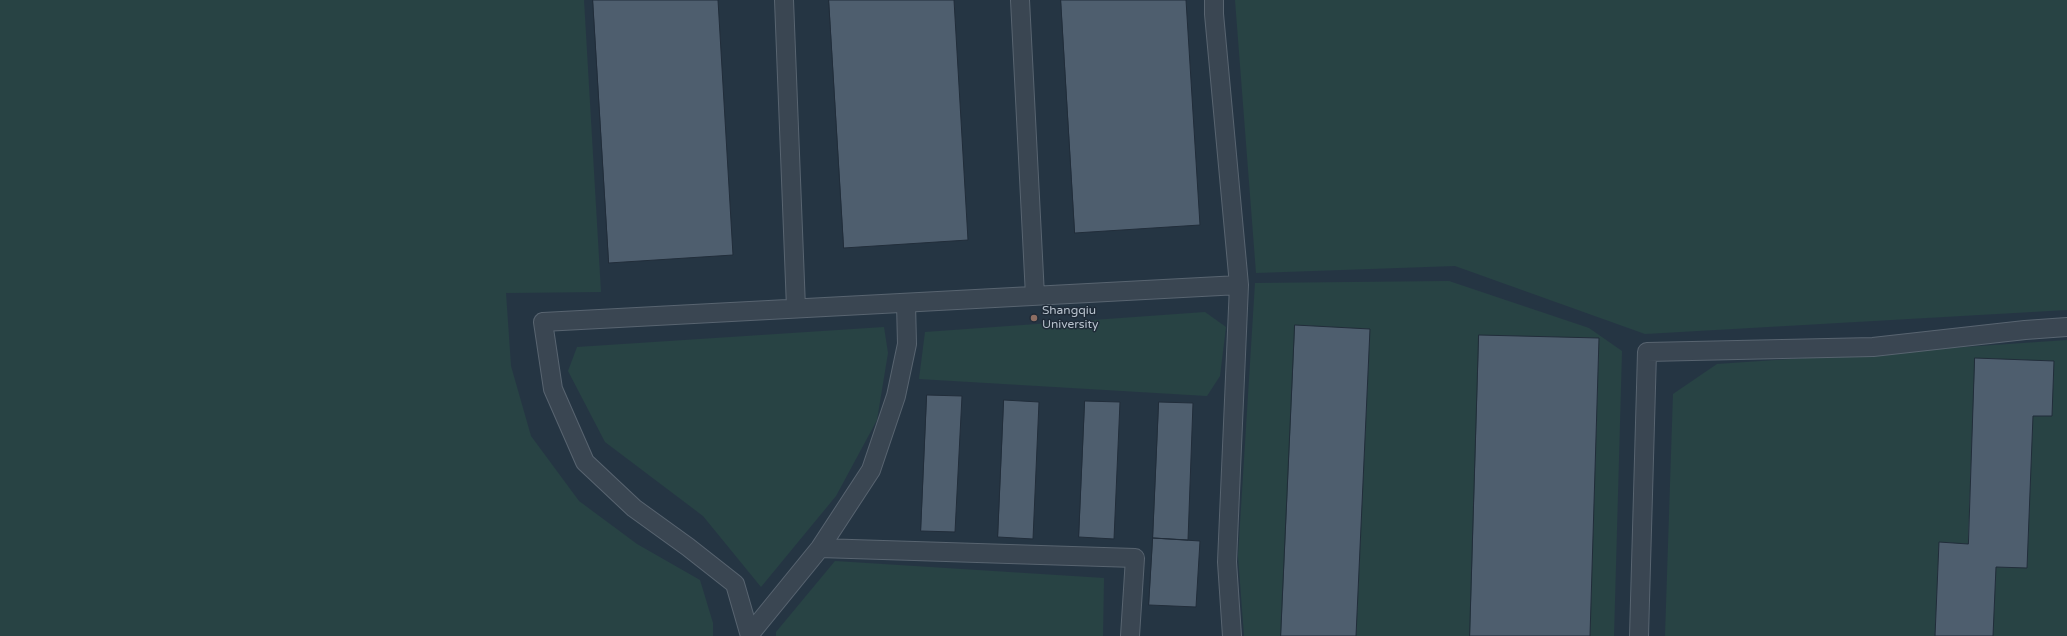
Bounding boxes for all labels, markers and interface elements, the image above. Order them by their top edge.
place label: Shangqiu University [1042,304,1099,332]
marker: Shangqiu University [1029,313,1039,323]

